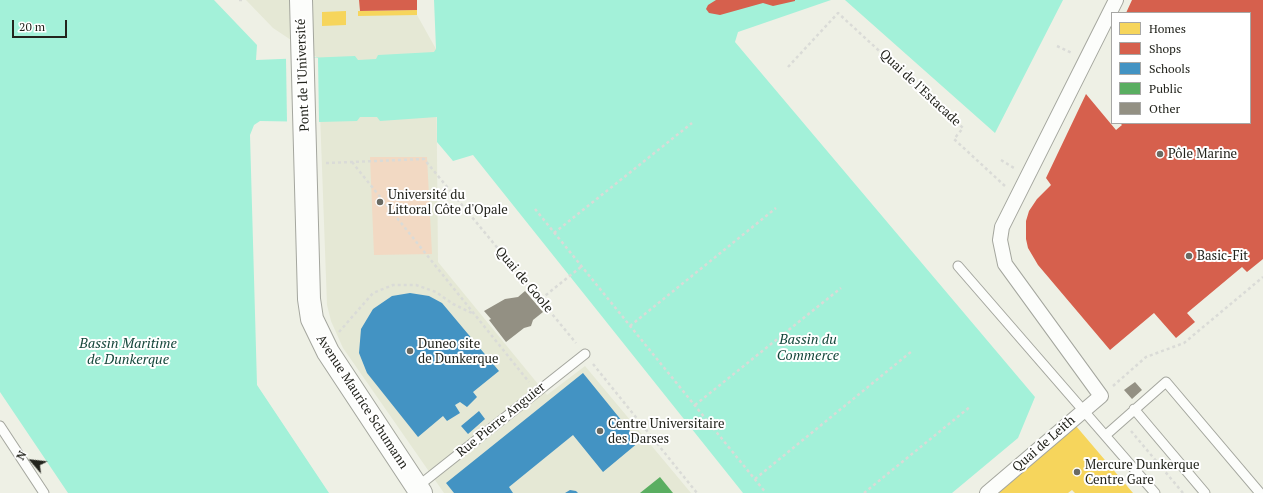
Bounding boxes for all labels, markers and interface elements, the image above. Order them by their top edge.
scale bar [14,12,69,38]
legend [1111,12,1251,124]
street label: Pont de l'Université [293,18,313,132]
text: 20 m [19,19,45,34]
text: Homes [1149,21,1186,36]
text: Shops [1149,41,1181,56]
street label: Quai de l'Estacade [876,46,964,130]
text: Schools [1149,61,1190,76]
text: Public [1149,81,1182,96]
text: Other [1149,101,1180,116]
place label: Pôle Marine [1168,146,1237,162]
marker: Pôle Marine [1155,149,1165,159]
place label: Université du Littoral Côte d'Opale [388,187,508,218]
marker: Université du Littoral Côte d'Opale [375,197,385,207]
street label: Quai de Goole [492,244,556,316]
place label: Basic-Fit [1197,248,1248,264]
marker: Basic-Fit [1184,251,1194,261]
street label: Avenue Maurice Schumann [313,332,411,472]
water label: Bassin du Commerce [777,332,839,364]
water label: Bassin Maritime de Dunkerque [79,336,177,368]
place label: Duneo site de Dunkerque [418,336,499,367]
marker: Duneo site de Dunkerque [405,346,415,356]
street label: Rue Pierre Anguier [453,379,549,461]
street label: Quai de Leith [1010,413,1078,475]
place label: Centre Universitaire des Darses [608,416,724,447]
marker: Centre Universitaire des Darses [595,426,605,436]
north arrow [12,441,52,481]
text: N [13,448,30,462]
place label: Mercure Dunkerque Centre Gare [1085,457,1200,488]
marker: Mercure Dunkerque Centre Gare [1072,467,1082,477]

